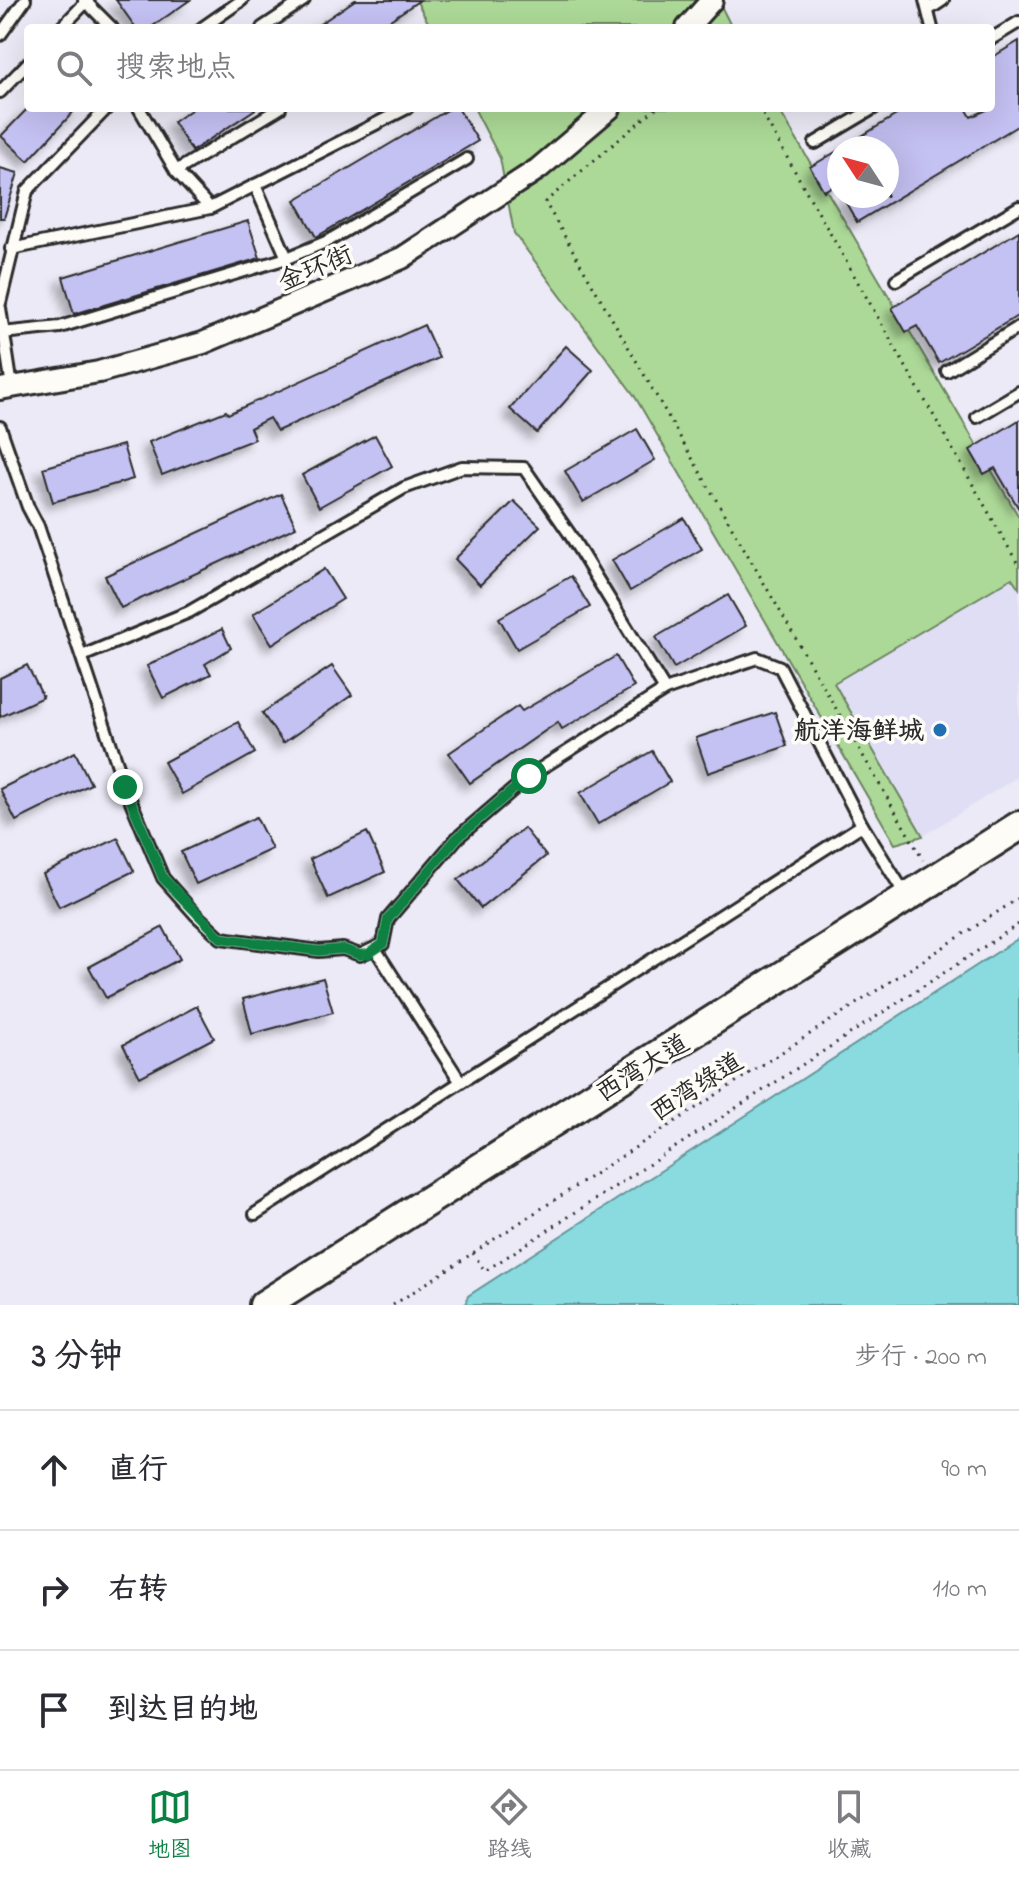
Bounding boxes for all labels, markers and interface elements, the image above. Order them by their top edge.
search box [24,24,995,112]
icon: search [52,46,96,90]
text: 搜索地点 [116,47,236,91]
north arrow [827,136,899,208]
street label: 金环街 [273,237,360,302]
place label: 航洋海鲜城 [794,714,924,752]
marker: 航洋海鲜城 [931,721,949,739]
route start [511,758,547,794]
route end [107,769,143,805]
street label: 西湾大道 [589,1026,698,1113]
street label: 西湾绿道 [644,1044,752,1133]
text: 3 分钟 [32,1333,123,1383]
text: 步行 · 200 m [854,1339,987,1377]
icon: ahead [32,1448,76,1492]
text: 直行 [108,1449,168,1493]
text: 90 m [941,1451,987,1489]
icon: right [32,1568,76,1612]
text: 右转 [108,1569,168,1613]
text: 110 m [933,1571,987,1609]
icon: arrive [32,1688,76,1732]
text: 到达目的地 [108,1689,258,1733]
tab: 地图 [148,1785,192,1867]
tab: 路线 [487,1785,531,1867]
tab: 收藏 [827,1785,871,1867]

